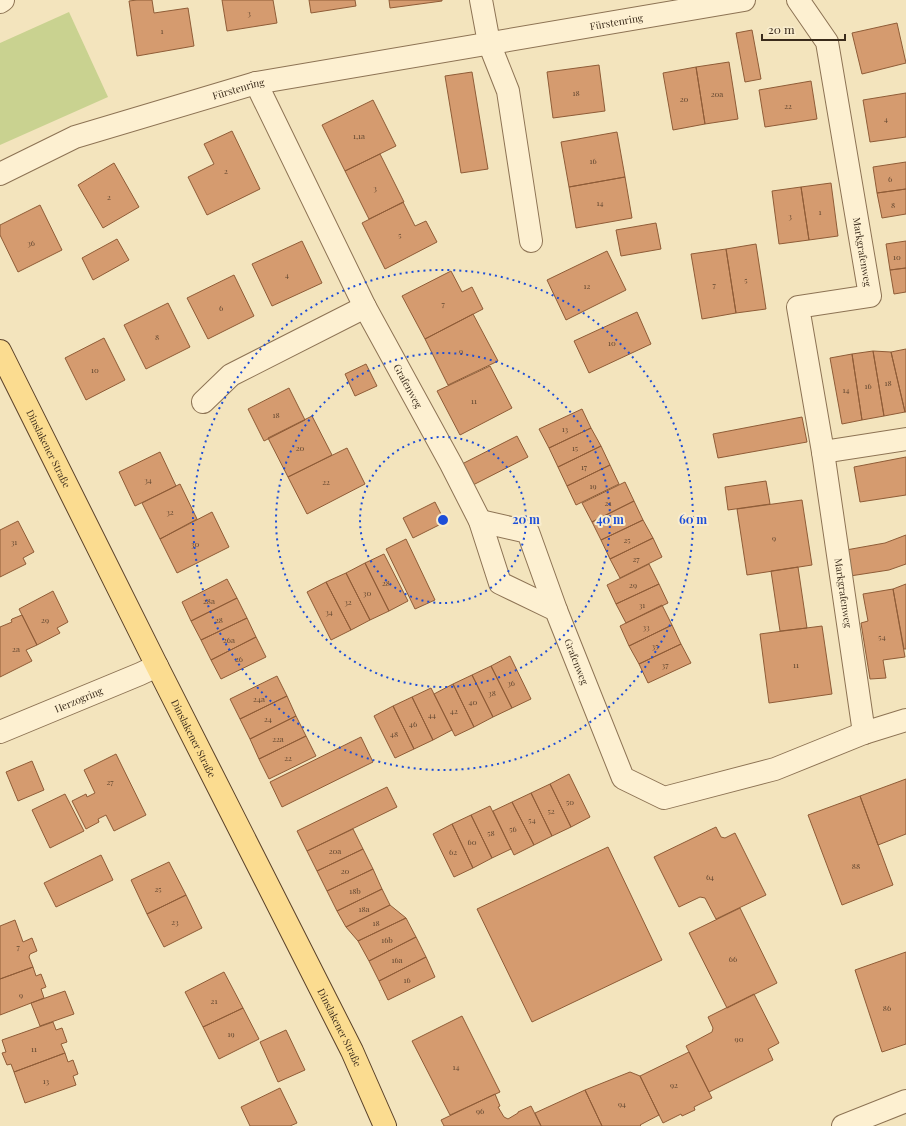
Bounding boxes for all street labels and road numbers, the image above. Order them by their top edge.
street label: Fürstenring [589,10,645,33]
street label: Fürstenring [211,75,266,103]
street label: Markgrafenweg [850,216,875,288]
street label: Grafenweg [390,361,426,411]
street label: Dinslakener Straße [23,407,74,490]
street label: Markgrafenweg [832,557,856,629]
street label: Grafenweg [561,637,592,687]
street label: Herzogring [52,683,105,716]
street label: Dinslakener Straße [168,697,219,780]
street label: Dinslakener Straße [314,986,365,1069]

